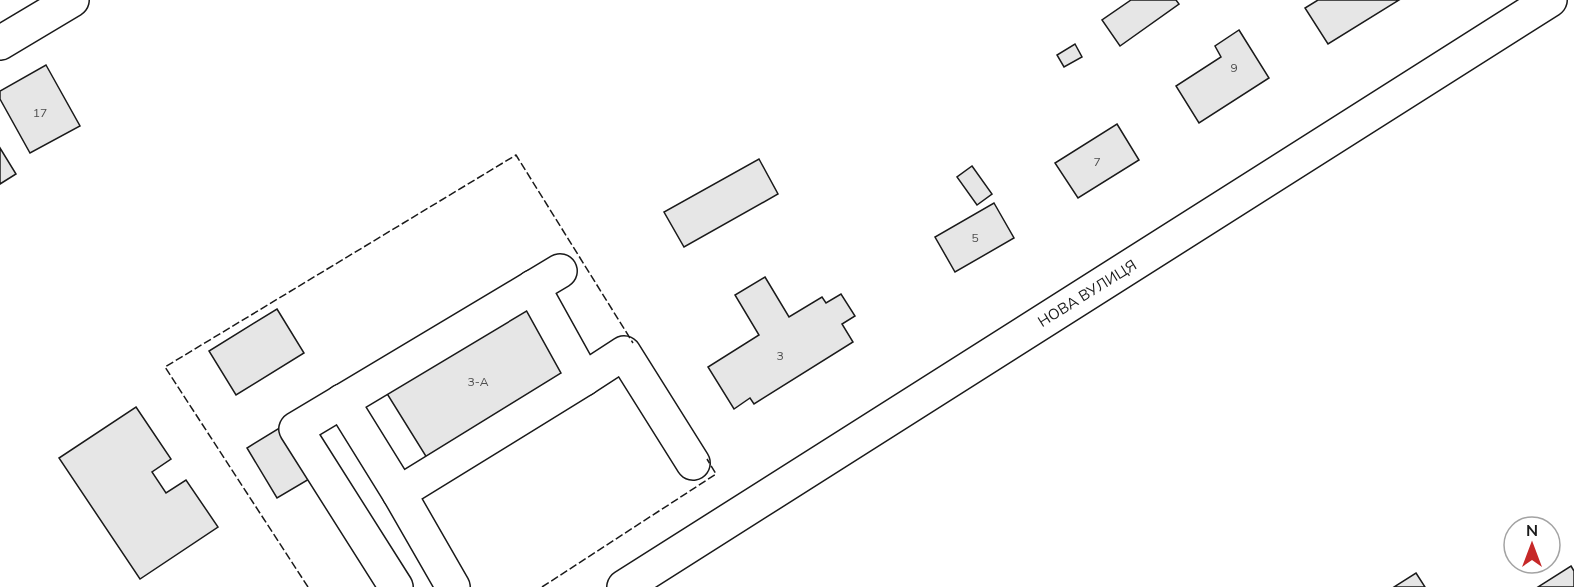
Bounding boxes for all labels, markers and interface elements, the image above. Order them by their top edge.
house number: 9 [1230,60,1238,75]
house number: 17 [33,105,47,120]
house number: 7 [1093,154,1101,169]
house number: 5 [971,230,979,245]
street label: НОВА ВУЛИЦЯ [1034,255,1140,331]
house number: 3 [776,348,784,363]
house number: 3-А [468,374,489,389]
north arrow [1502,515,1562,575]
text: N [1526,520,1538,540]

